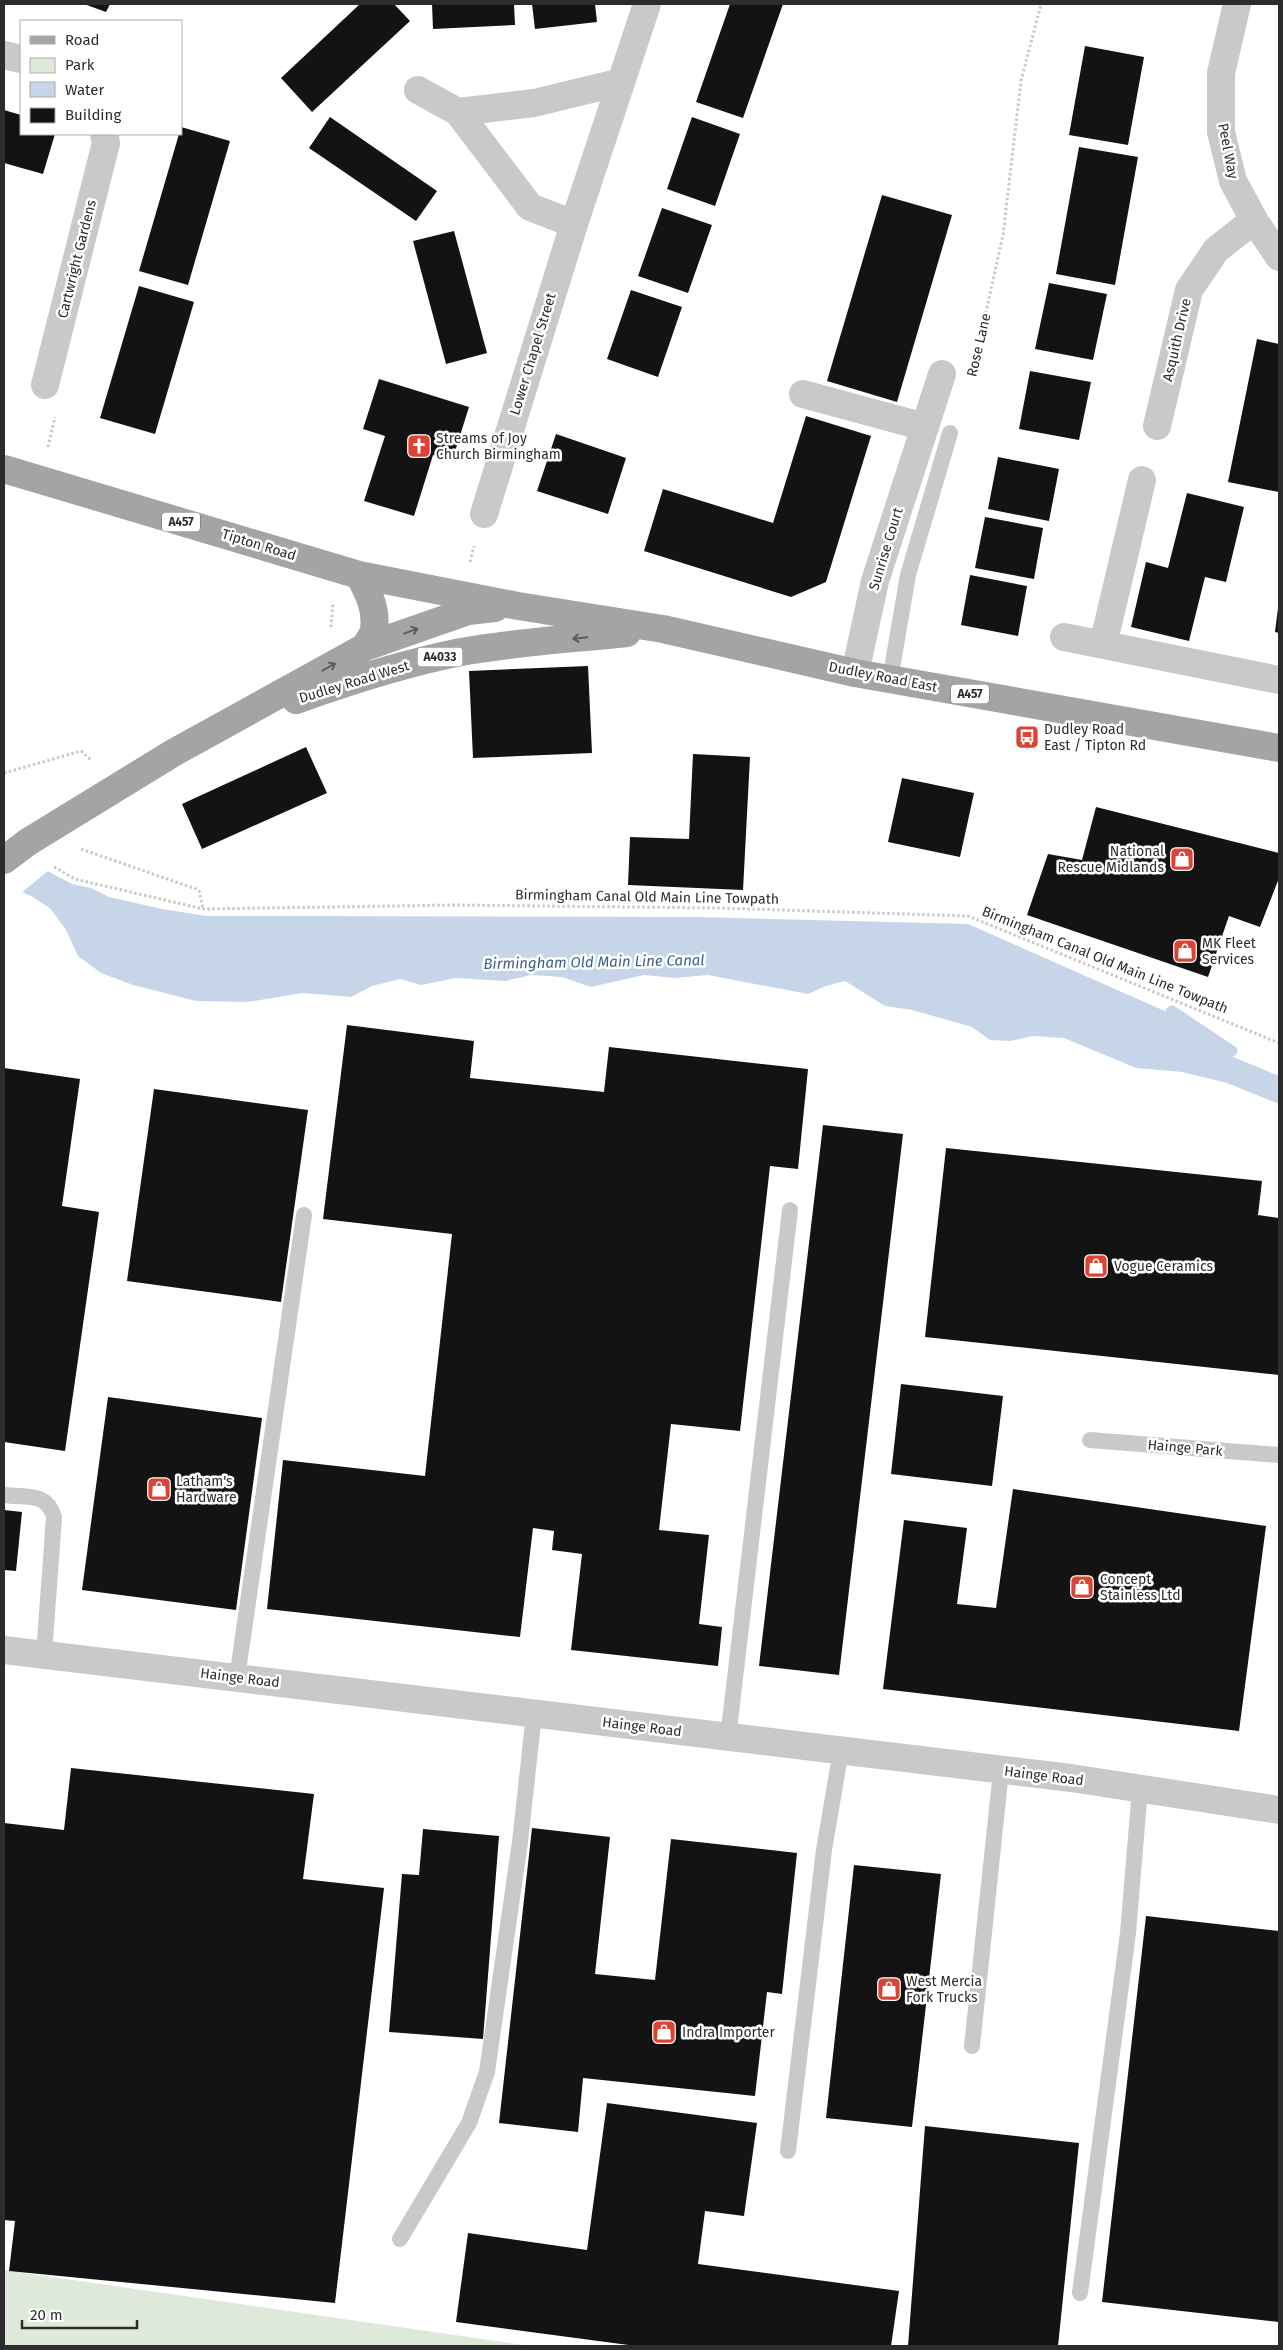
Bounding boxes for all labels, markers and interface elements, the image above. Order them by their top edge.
legend [20,20,182,135]
text: Road [65,31,100,49]
text: Park [65,56,95,74]
text: Water [65,81,104,99]
text: Building [65,106,121,124]
street label: Peel Way [1214,122,1242,180]
street label: Cartwright Gardens [54,198,100,320]
street label: Lower Chapel Street [506,290,560,417]
street label: Asquith Drive [1159,297,1195,383]
street label: Rose Lane [963,312,995,378]
place label: Streams of Joy Church Birmingham [436,430,561,463]
church icon: Streams of Joy Church Birmingham [406,433,432,459]
street label: Sunrise Court [865,505,907,592]
road number: A457 [162,512,200,532]
street label: Tipton Road [220,526,298,564]
one-way arrow [403,626,418,635]
one-way arrow [573,633,589,643]
road number: A4033 [418,648,462,666]
street label: Dudley Road West [297,657,412,707]
street label: Dudley Road East [827,658,940,696]
one-way arrow [321,661,336,671]
road number: A457 [951,684,989,704]
place label: Dudley Road East / Tipton Rd [1044,721,1146,754]
bus stop icon: Dudley Road East / Tipton Rd [1014,724,1040,750]
place label: National Rescue Midlands [1058,843,1164,876]
shop icon: National Rescue Midlands [1169,846,1195,872]
street label: Birmingham Canal Old Main Line Towpath [515,886,779,908]
street label: Birmingham Canal Old Main Line Towpath [979,903,1231,1017]
place label: MK Fleet Services [1202,935,1257,968]
shop icon: MK Fleet Services [1172,938,1198,964]
water label: Birmingham Old Main Line Canal [483,951,705,973]
shop icon: Vogue Ceramics [1083,1253,1109,1279]
place label: Vogue Ceramics [1114,1258,1214,1275]
street label: Hainge Park [1147,1436,1224,1460]
place label: Latham's Hardware [176,1473,237,1506]
shop icon: Latham's Hardware [146,1476,172,1502]
place label: Concept Stainless Ltd [1100,1571,1181,1604]
shop icon: Concept Stainless Ltd [1069,1574,1095,1600]
street label: Hainge Road [199,1665,281,1691]
street label: Hainge Road [601,1714,683,1740]
street label: Hainge Road [1003,1763,1085,1789]
place label: West Mercia Fork Trucks [906,1973,982,2006]
shop icon: West Mercia Fork Trucks [876,1976,902,2002]
shop icon: Indra Importer [651,2019,677,2045]
place label: Indra Importer [682,2024,775,2041]
scale bar [22,2298,138,2330]
text: 20 m [30,2306,63,2324]

